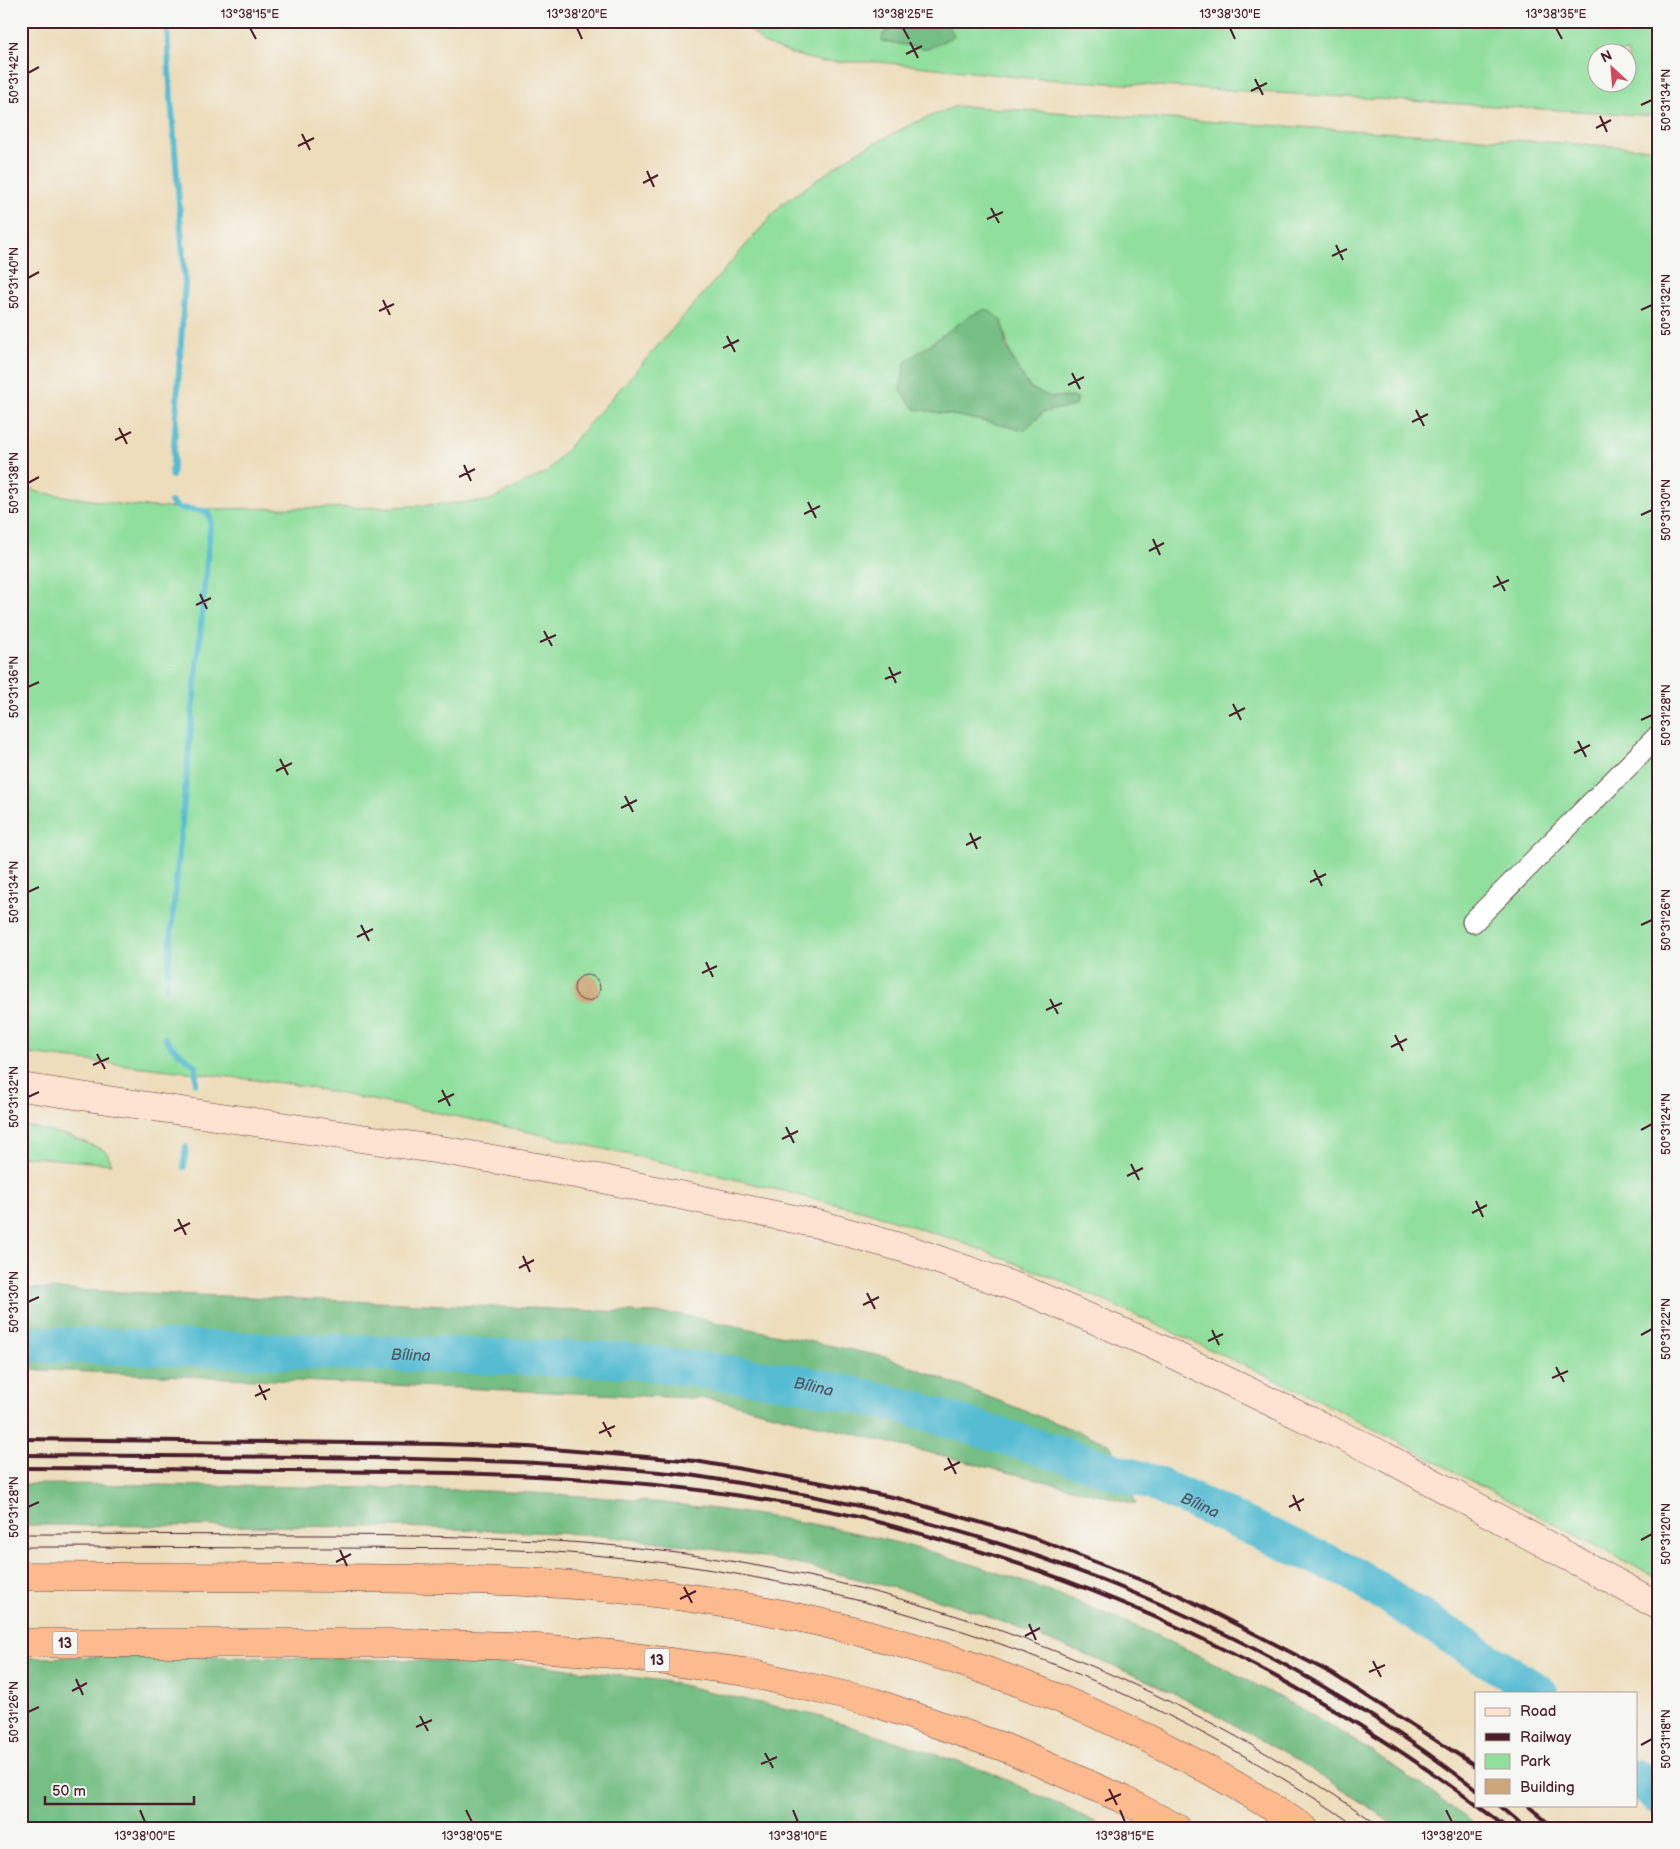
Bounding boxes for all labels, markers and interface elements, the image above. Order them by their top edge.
text: 13°38'15"E [221,7,279,22]
text: 13°38'20"E [547,7,608,22]
text: 13°38'25"E [873,7,933,22]
text: 13°38'30"E [1199,7,1261,22]
text: 13°38'35"E [1525,7,1587,22]
text: 50°31'42"N [7,42,22,104]
north arrow [1588,42,1638,92]
text: N [1598,47,1615,67]
text: 50°31'34"N [1659,69,1674,131]
text: 50°31'40"N [7,247,22,309]
text: 50°31'32"N [1659,274,1674,336]
text: 50°31'38"N [7,452,22,514]
text: 50°31'30"N [1659,479,1674,541]
text: 50°31'36"N [7,656,22,718]
text: 50°31'28"N [1659,684,1674,746]
text: 50°31'34"N [7,861,22,923]
text: 50°31'26"N [1659,889,1674,951]
text: 50°31'32"N [7,1066,22,1128]
text: 50°31'24"N [1659,1093,1674,1155]
text: 50°31'30"N [7,1271,22,1333]
text: 50°31'22"N [1659,1298,1674,1360]
water label: Bílina [391,1346,431,1366]
water label: Bílina [793,1374,835,1401]
text: 50°31'28"N [7,1476,22,1538]
water label: Bílina [1178,1489,1222,1523]
text: 50°31'20"N [1659,1503,1674,1565]
road number: 13 [52,1632,78,1655]
road number: 13 [644,1648,670,1672]
text: 50°31'26"N [7,1681,22,1743]
legend [1475,1692,1638,1806]
text: Road [1520,1702,1556,1721]
text: 50°31'18"N [1659,1709,1674,1769]
text: Railway [1520,1728,1571,1747]
text: Park [1520,1752,1551,1771]
scale bar [45,1774,194,1806]
text: Building [1520,1778,1575,1797]
text: 50 m [52,1782,86,1801]
text: 13°38'00"E [115,1829,176,1844]
text: 13°38'05"E [442,1829,502,1844]
text: 13°38'10"E [769,1829,827,1844]
text: 13°38'15"E [1096,1829,1154,1844]
text: 13°38'20"E [1422,1829,1483,1844]

